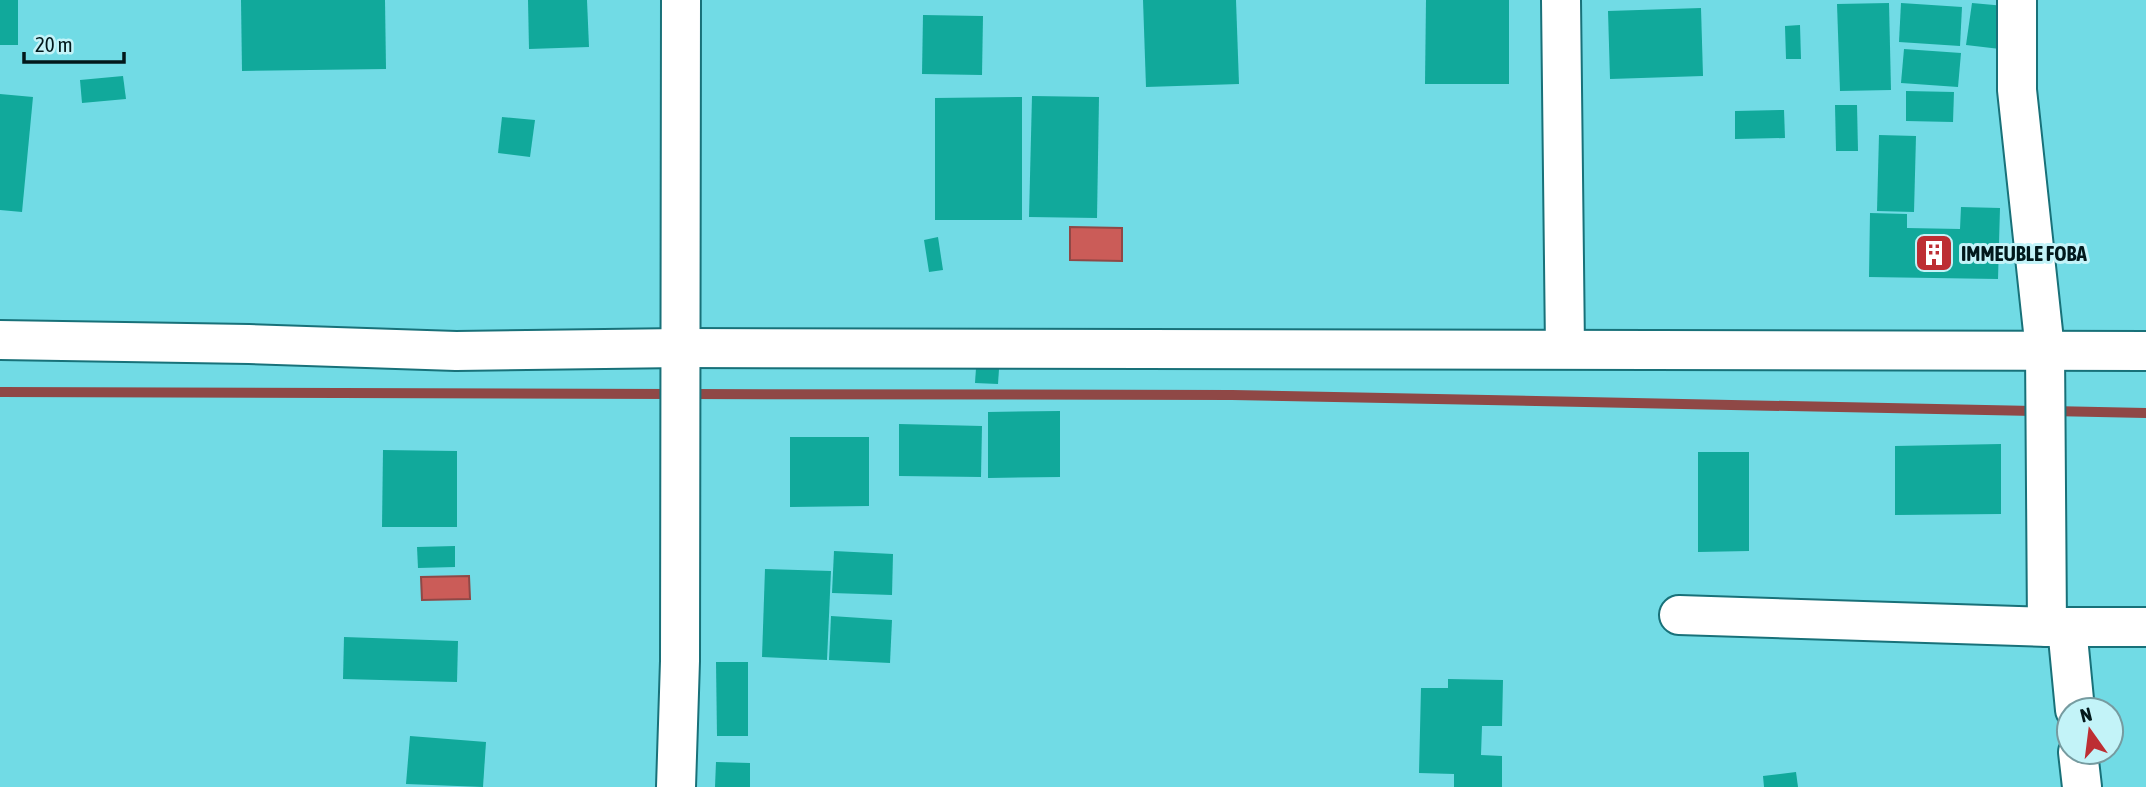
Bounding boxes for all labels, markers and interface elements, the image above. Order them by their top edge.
scale bar [24,21,124,65]
text: 20 m [35,32,73,56]
building icon: IMMEUBLE FOBA [1913,232,1955,274]
place label: IMMEUBLE FOBA [1961,241,2087,265]
north arrow [2055,696,2125,766]
text: N [2078,702,2094,727]

